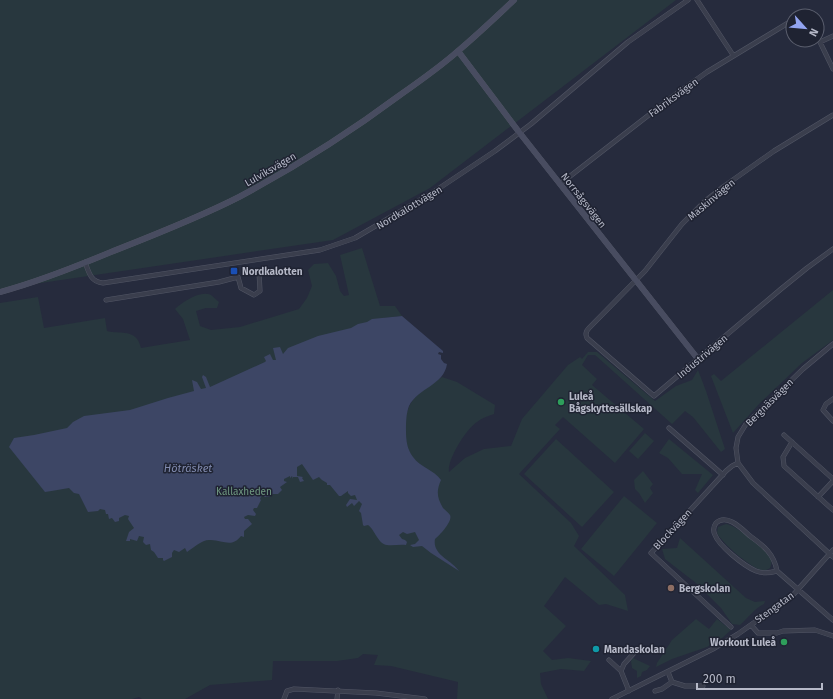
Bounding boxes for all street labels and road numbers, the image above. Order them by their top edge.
street label: Fabriksvägen [646,76,701,120]
street label: Lulviksvägen [243,150,298,189]
street label: Norrsågsvägen [558,170,609,230]
street label: Maskinvägen [686,177,738,223]
street label: Nordkalottvägen [374,183,445,232]
street label: Industrivägen [675,332,730,381]
street label: Bergnäsvägen [743,376,796,429]
street label: Blockvägen [651,507,695,552]
street label: Stengatan [753,590,797,626]

